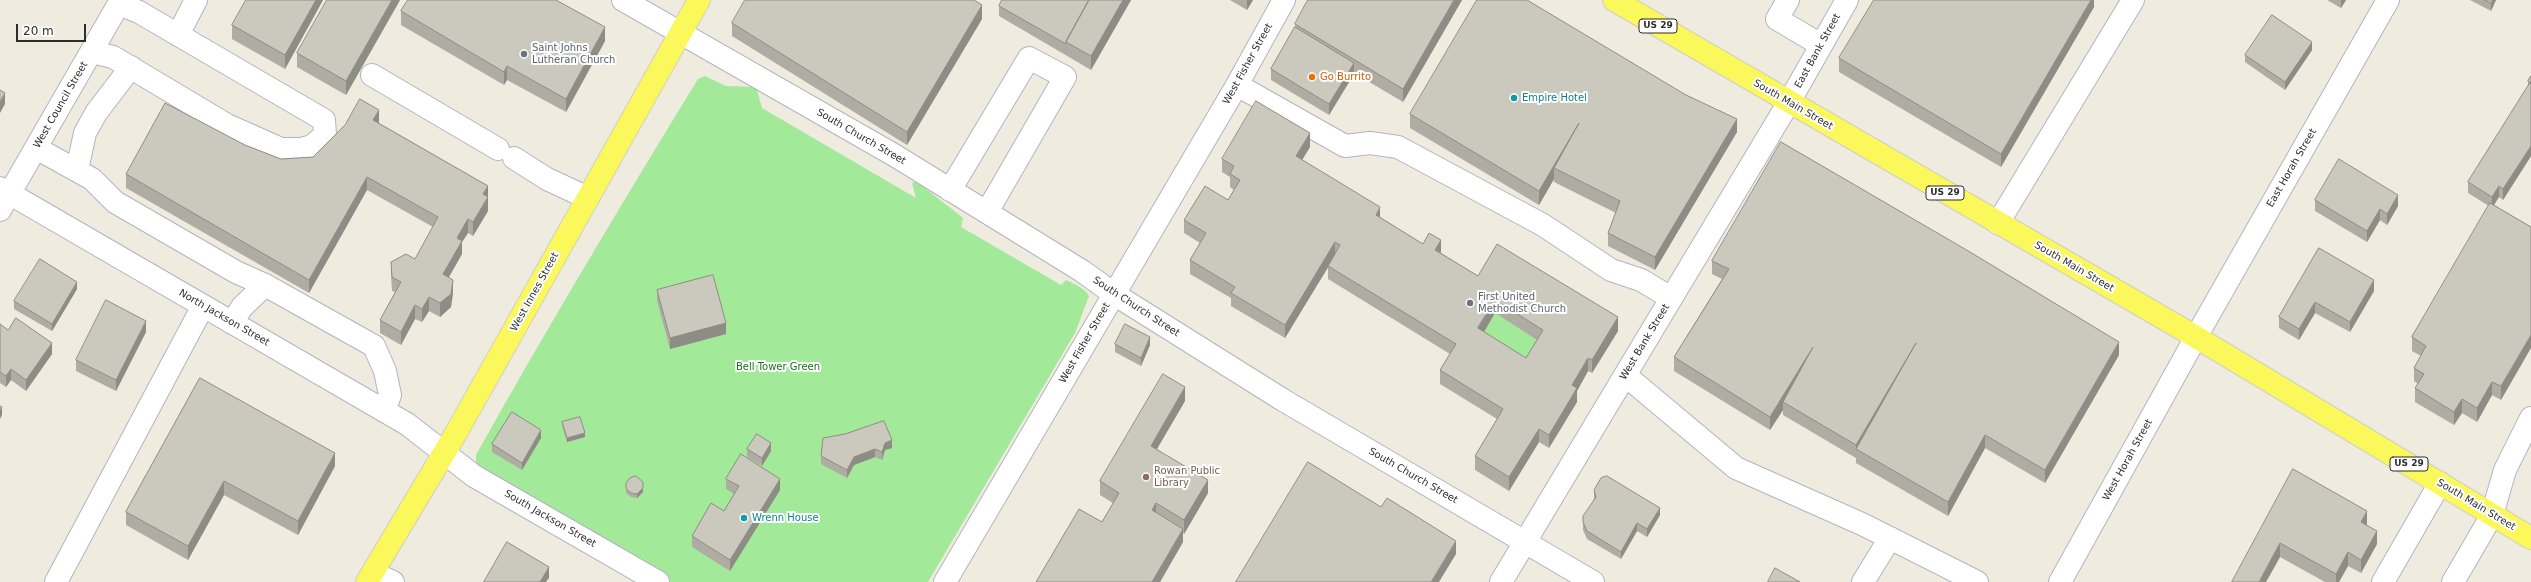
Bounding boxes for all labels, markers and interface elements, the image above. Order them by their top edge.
street label: East Bank Street [1793,12,1843,90]
scale bar [18,16,88,42]
road number: US 29 [1639,19,1677,33]
street label: West Fisher Street [1221,21,1275,107]
text: 20 m [23,24,54,38]
place label: Saint Johns Lutheran Church [532,42,615,66]
marker: Saint Johns Lutheran Church [519,49,529,59]
street label: West Council Street [31,59,91,151]
place label: Go Burrito [1320,71,1371,83]
marker: Go Burrito [1307,72,1317,82]
street label: South Main Street [1751,77,1835,133]
place label: Empire Hotel [1522,92,1587,104]
marker: Empire Hotel [1509,93,1519,103]
street label: South Church Street [814,107,908,167]
street label: East Horah Street [2265,127,2319,209]
road number: US 29 [1926,186,1964,200]
street label: South Main Street [2032,239,2116,295]
street label: West Innes Street [508,250,562,334]
street label: South Church Street [1090,274,1182,340]
street label: North Jackson Street [177,287,271,349]
place label: First United Methodist Church [1478,291,1566,314]
marker: First United Methodist Church [1465,298,1475,308]
street label: West Fisher Street [1057,301,1113,385]
street label: West Bank Street [1618,302,1672,382]
park label: Bell Tower Green [736,361,820,373]
street label: West Horah Street [2101,417,2155,503]
street label: South Church Street [1366,446,1460,506]
road number: US 29 [2390,457,2428,471]
place label: Rowan Public Library [1154,465,1220,488]
marker: Rowan Public Library [1141,472,1151,482]
street label: South Main Street [2434,477,2518,533]
street label: South Jackson Street [502,488,598,550]
place label: Wrenn House [752,512,819,524]
marker: Wrenn House [739,513,749,523]

